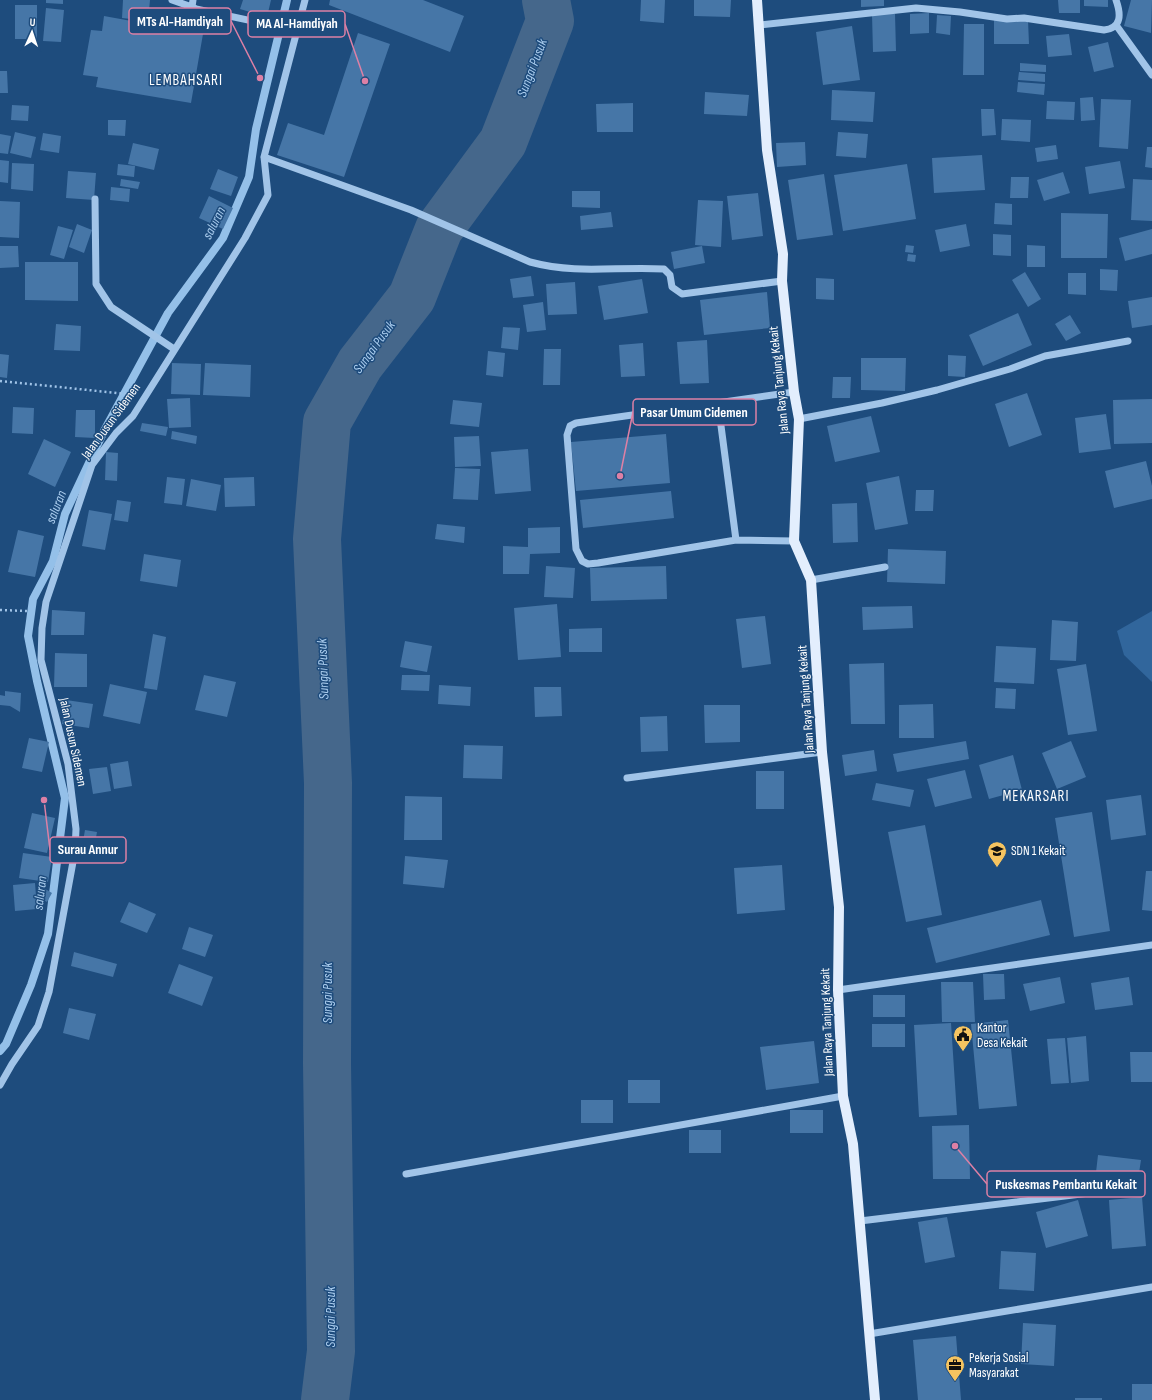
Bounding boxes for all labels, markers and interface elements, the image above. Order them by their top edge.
callout: MTs Al-Hamdiyah [129,8,231,34]
callout: MA Al-Hamdiyah [248,11,345,37]
north arrow [12,12,52,52]
text: MTs Al-Hamdiyah [137,13,223,30]
text: MA Al-Hamdiyah [256,15,338,32]
text: U [29,16,36,29]
water label: Sungai Pusuk [513,36,551,99]
district label: LEMBAHSARI [149,71,223,90]
water label: saluran [199,204,229,242]
water label: Sungai Pusuk [349,317,399,377]
street label: Jalan Raya Tanjung Kekait [765,325,793,436]
street label: Jalan Dusun Sidemen [77,380,144,463]
callout: Pasar Umum Cidemen [633,399,756,425]
text: Pasar Umum Cidemen [640,404,748,421]
water label: saluran [42,488,70,526]
water label: Sungai Pusuk [313,637,333,700]
street label: Jalan Raya Tanjung Kekait [794,644,818,755]
street label: Jalan Dusun Sidemen [56,695,90,788]
district label: MEKARSARI [1002,787,1070,806]
callout: Surau Annur [50,837,126,863]
school or university icon: SDN 1 Kekait [986,840,1008,868]
text: Surau Annur [58,841,119,858]
place label: SDN 1 Kekait [1011,843,1066,859]
water label: saluran [29,875,51,911]
water label: Sungai Pusuk [319,962,336,1023]
street label: Jalan Raya Tanjung Kekait [817,968,837,1077]
place label: Kantor Desa Kekait [977,1020,1028,1051]
public building icon: Kantor Desa Kekait [952,1024,974,1052]
callout: Puskesmas Pembantu Kekait [987,1171,1145,1197]
text: Puskesmas Pembantu Kekait [995,1176,1137,1193]
water label: Sungai Pusuk [322,1286,339,1347]
place label: Pekerja Sosial Masyarakat [969,1350,1028,1381]
office icon: Pekerja Sosial Masyarakat [944,1354,966,1382]

